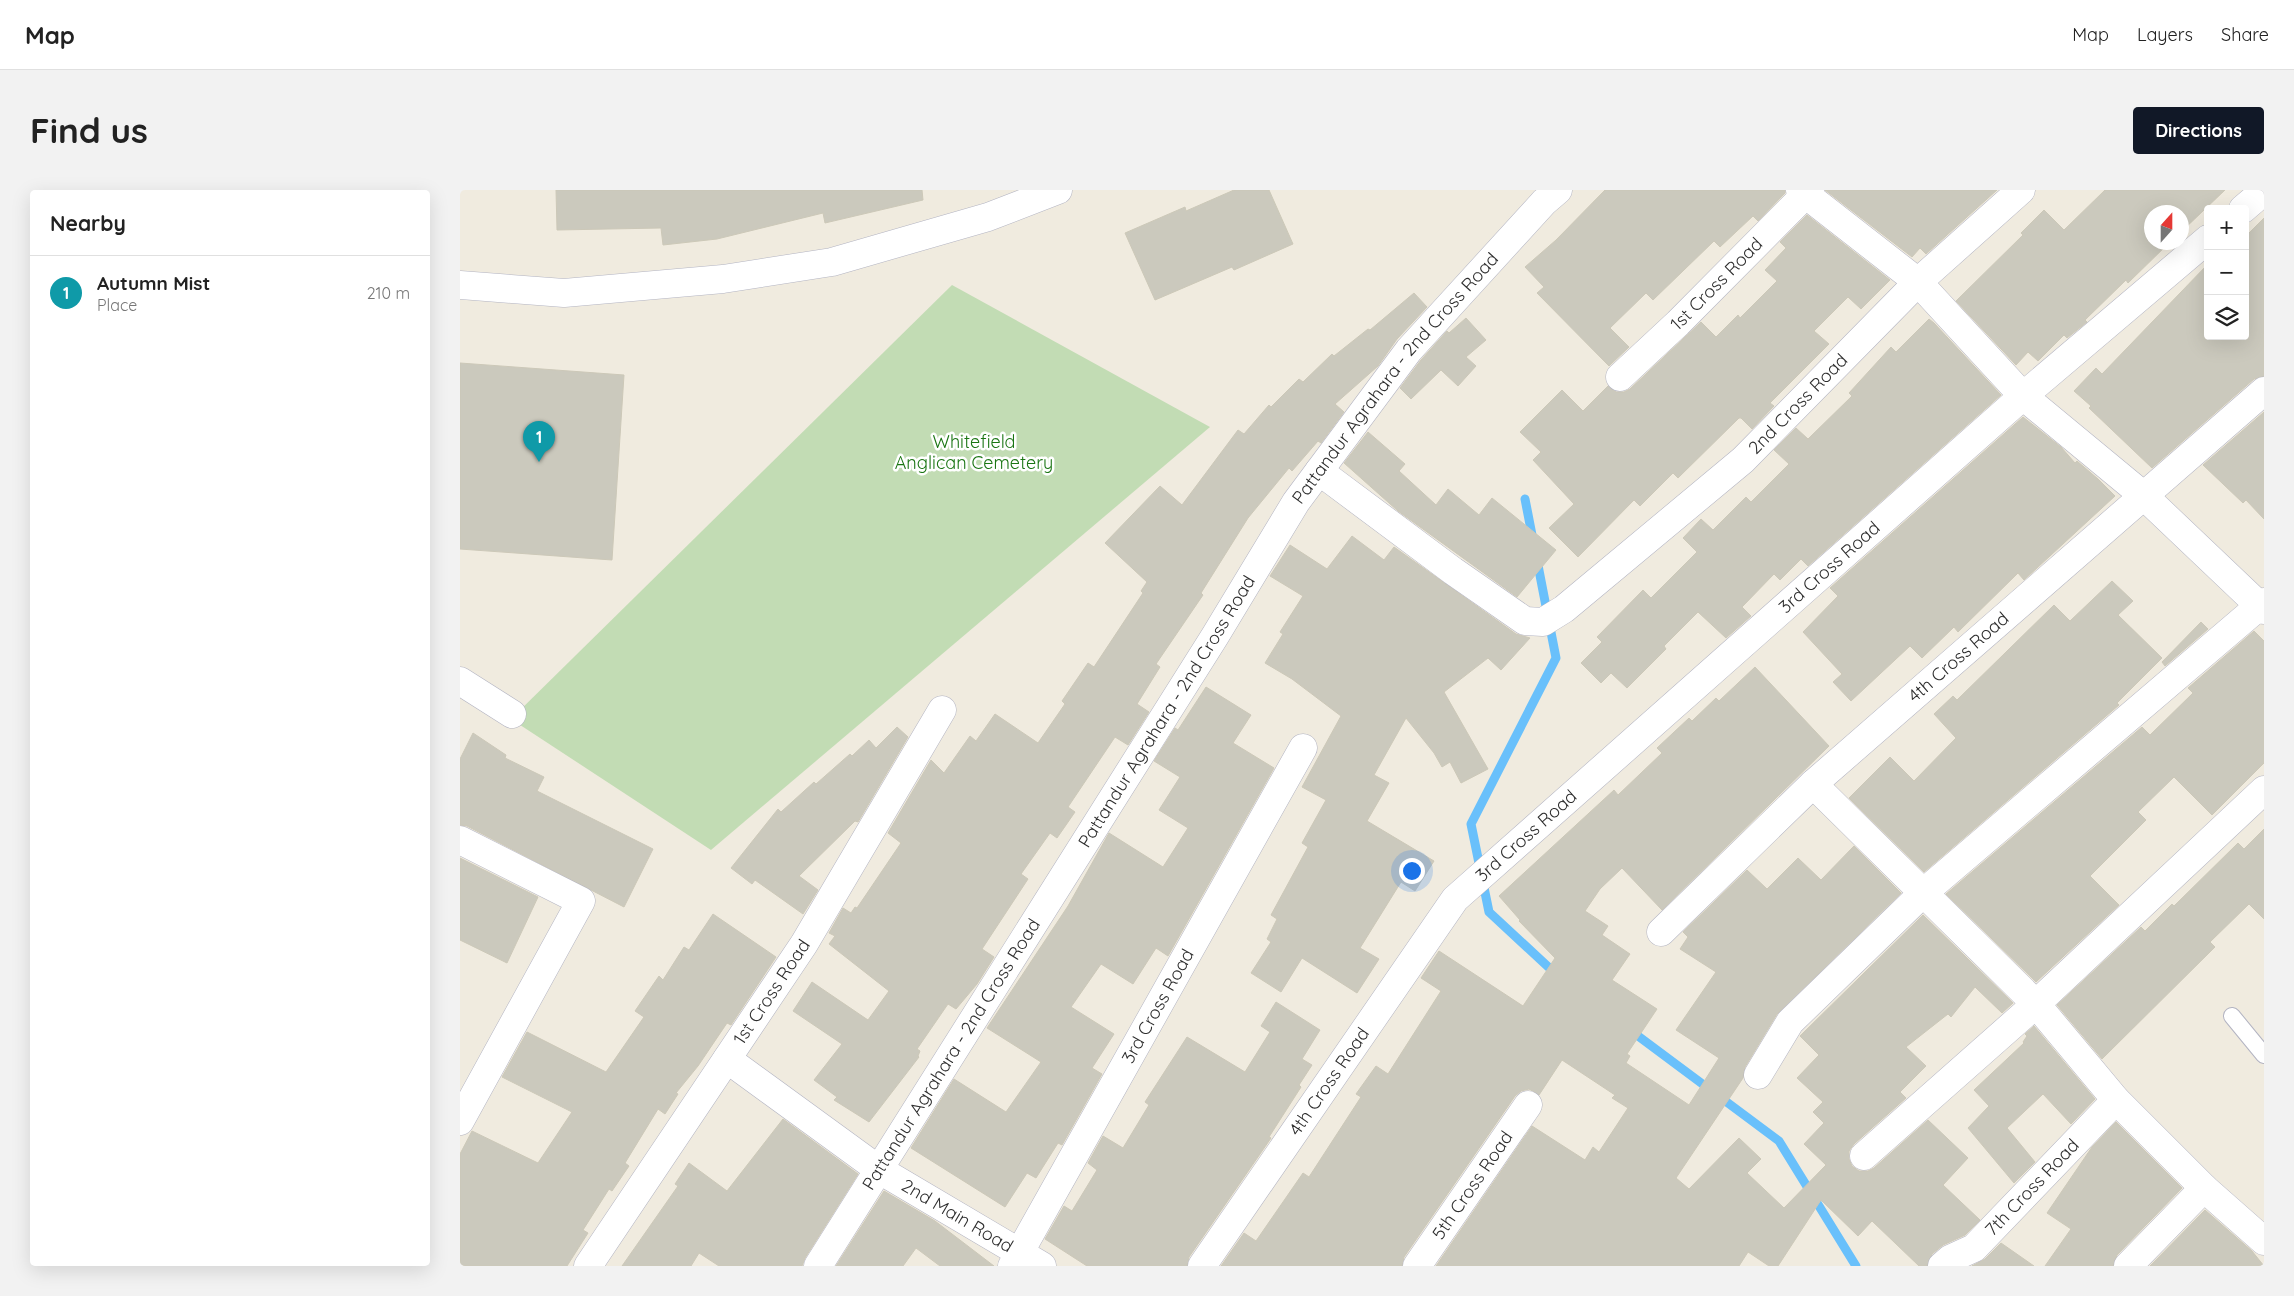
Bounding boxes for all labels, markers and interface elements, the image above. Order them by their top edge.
text: Map [25,20,75,50]
text: Map [2072,23,2109,46]
text: Layers [2137,23,2193,46]
text: Share [2221,23,2269,46]
button: Directions [2133,107,2264,154]
text: Find us [30,108,148,152]
north arrow [2144,205,2189,250]
map controls [2204,205,2249,340]
button: + [2204,205,2249,250]
text: Nearby [50,210,126,236]
street label: 1st Cross Road [1665,232,1767,335]
street label: Pattandur Agrahara - 2nd Cross Road [1287,248,1503,508]
button: − [2204,250,2249,295]
text: Autumn Mist [97,271,210,295]
text: 1 [63,283,69,303]
text: 210 m [367,283,410,303]
text: Place [97,295,137,315]
button: layers [2204,295,2249,340]
street label: 2nd Cross Road [1743,349,1852,459]
pin: 1 [523,421,555,462]
park label: Whitefield Anglican Cemetery [895,430,1053,474]
street label: 3rd Cross Road [1774,516,1885,618]
street label: Pattandur Agrahara - 2nd Cross Road [1073,571,1260,852]
street label: 4th Cross Road [1903,607,2013,707]
street label: 3rd Cross Road [1471,785,1581,886]
your location [1399,858,1425,884]
street label: Pattandur Agrahara - 2nd Cross Road [857,914,1045,1194]
street label: 1st Cross Road [728,935,815,1049]
street label: 3rd Cross Road [1116,945,1199,1067]
street label: 4th Cross Road [1283,1023,1374,1140]
street label: 5th Cross Road [1427,1126,1518,1244]
street label: 7th Cross Road [1980,1134,2084,1241]
street label: 2nd Main Road [898,1174,1018,1257]

